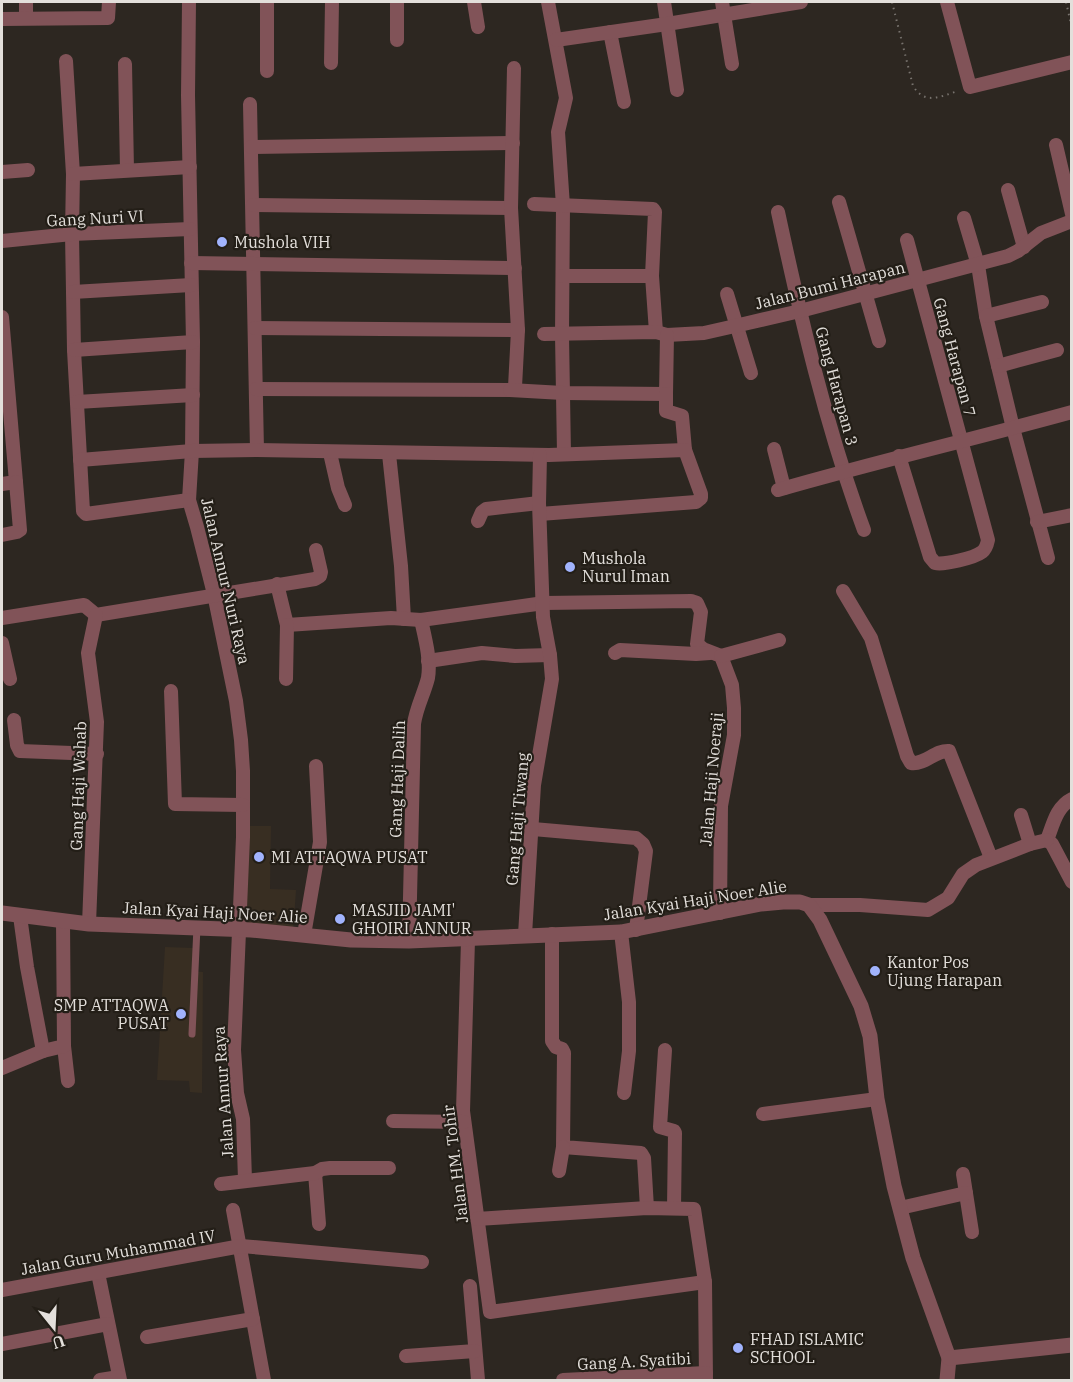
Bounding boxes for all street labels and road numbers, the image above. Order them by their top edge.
street label: Gang Nuri VI [46,205,144,231]
street label: Jalan Bumi Harapan [753,257,907,313]
street label: Gang Harapan 7 [929,295,981,419]
street label: Gang Harapan 3 [811,324,863,448]
street label: Jalan Annur Nuri Raya [197,496,255,666]
street label: Jalan Haji Noeraji [695,711,727,847]
street label: Gang Haji Dalih [385,720,409,838]
street label: Gang Haji Wahab [66,721,90,851]
street label: Gang Haji Tiwang [501,751,533,886]
street label: Jalan Kyai Haji Noer Alie [602,876,788,924]
street label: Jalan Kyai Haji Noer Alie [122,897,308,927]
street label: Jalan Annur Raya [208,1025,238,1159]
street label: Jalan HM. Tohir [438,1104,472,1224]
street label: Jalan Guru Muhammad IV [19,1225,217,1279]
street label: Gang A. Syatibi [577,1348,691,1374]

